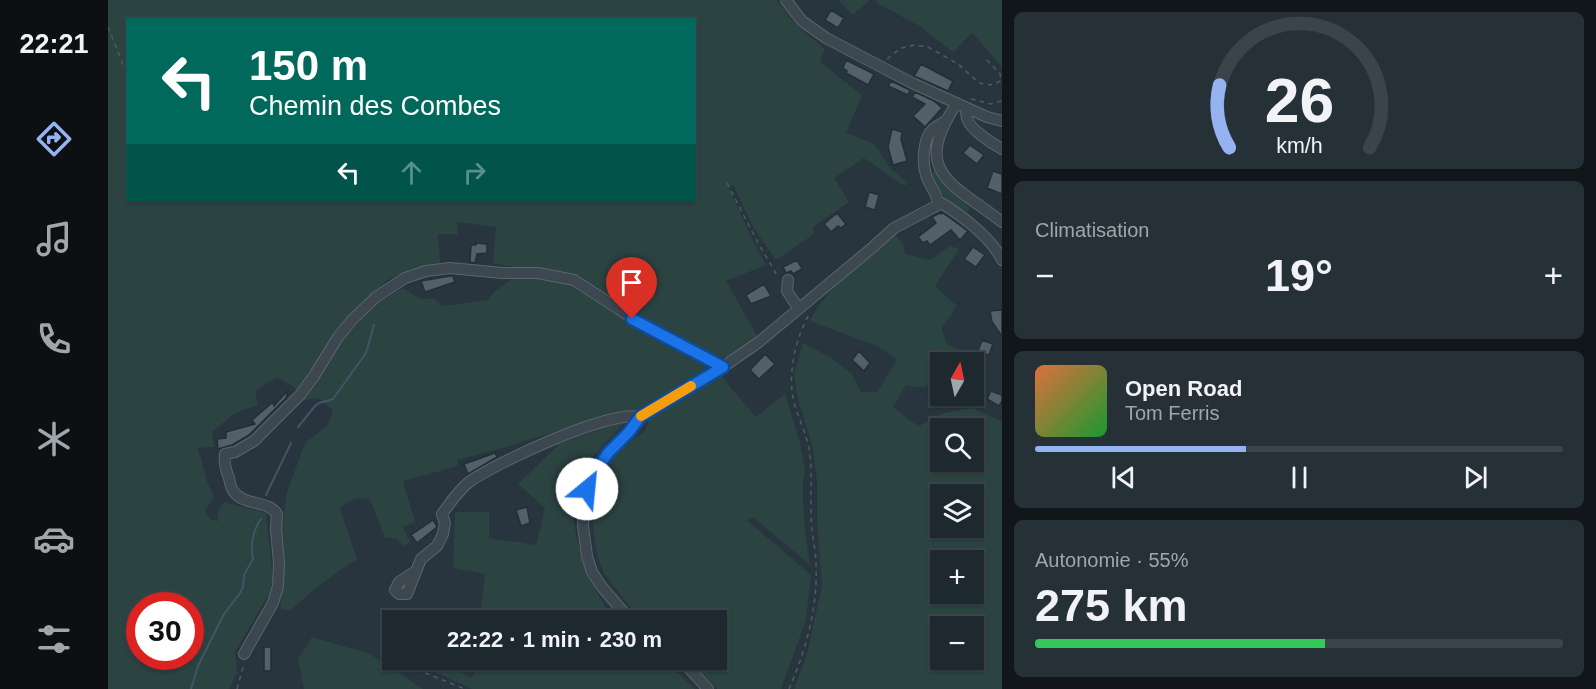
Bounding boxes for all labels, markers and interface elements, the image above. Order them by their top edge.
text: 22:21 [19,29,89,59]
icon: left [150,42,228,120]
text: 150 m [249,42,368,89]
text: 26 [1264,66,1334,135]
text: Chemin des Combes [249,91,501,121]
icon: directions [33,118,75,160]
text: km/h [1276,134,1322,158]
icon: left [332,156,365,189]
icon: ahead [395,156,428,189]
icon: right [458,156,491,189]
icon: music [33,218,75,260]
text: Climatisation [1035,219,1149,241]
text: 19° [1265,250,1333,301]
pin [606,257,657,319]
text: − [1035,257,1054,294]
text: + [1544,257,1563,294]
icon: arrive [615,266,648,299]
icon: phone [33,318,75,360]
north arrow [930,352,984,406]
map controls [930,352,984,670]
text: Open Road [1125,376,1242,401]
text: Tom Ferris [1125,402,1219,424]
icon: climate [33,418,75,460]
button: search [930,418,984,472]
position arrow [555,457,619,521]
icon: previous [1107,461,1140,494]
icon: pause [1283,461,1316,494]
icon: next [1459,461,1492,494]
button: layers [930,484,984,538]
icon: car [33,518,75,560]
text: Autonomie · 55% [1035,549,1188,571]
button: + [930,550,984,604]
text: 275 km [1035,580,1188,631]
speed limit sign: 30 [126,592,204,670]
button: − [930,616,984,670]
icon: filters [33,618,75,660]
text: 22:22 · 1 min · 230 m [447,627,662,652]

